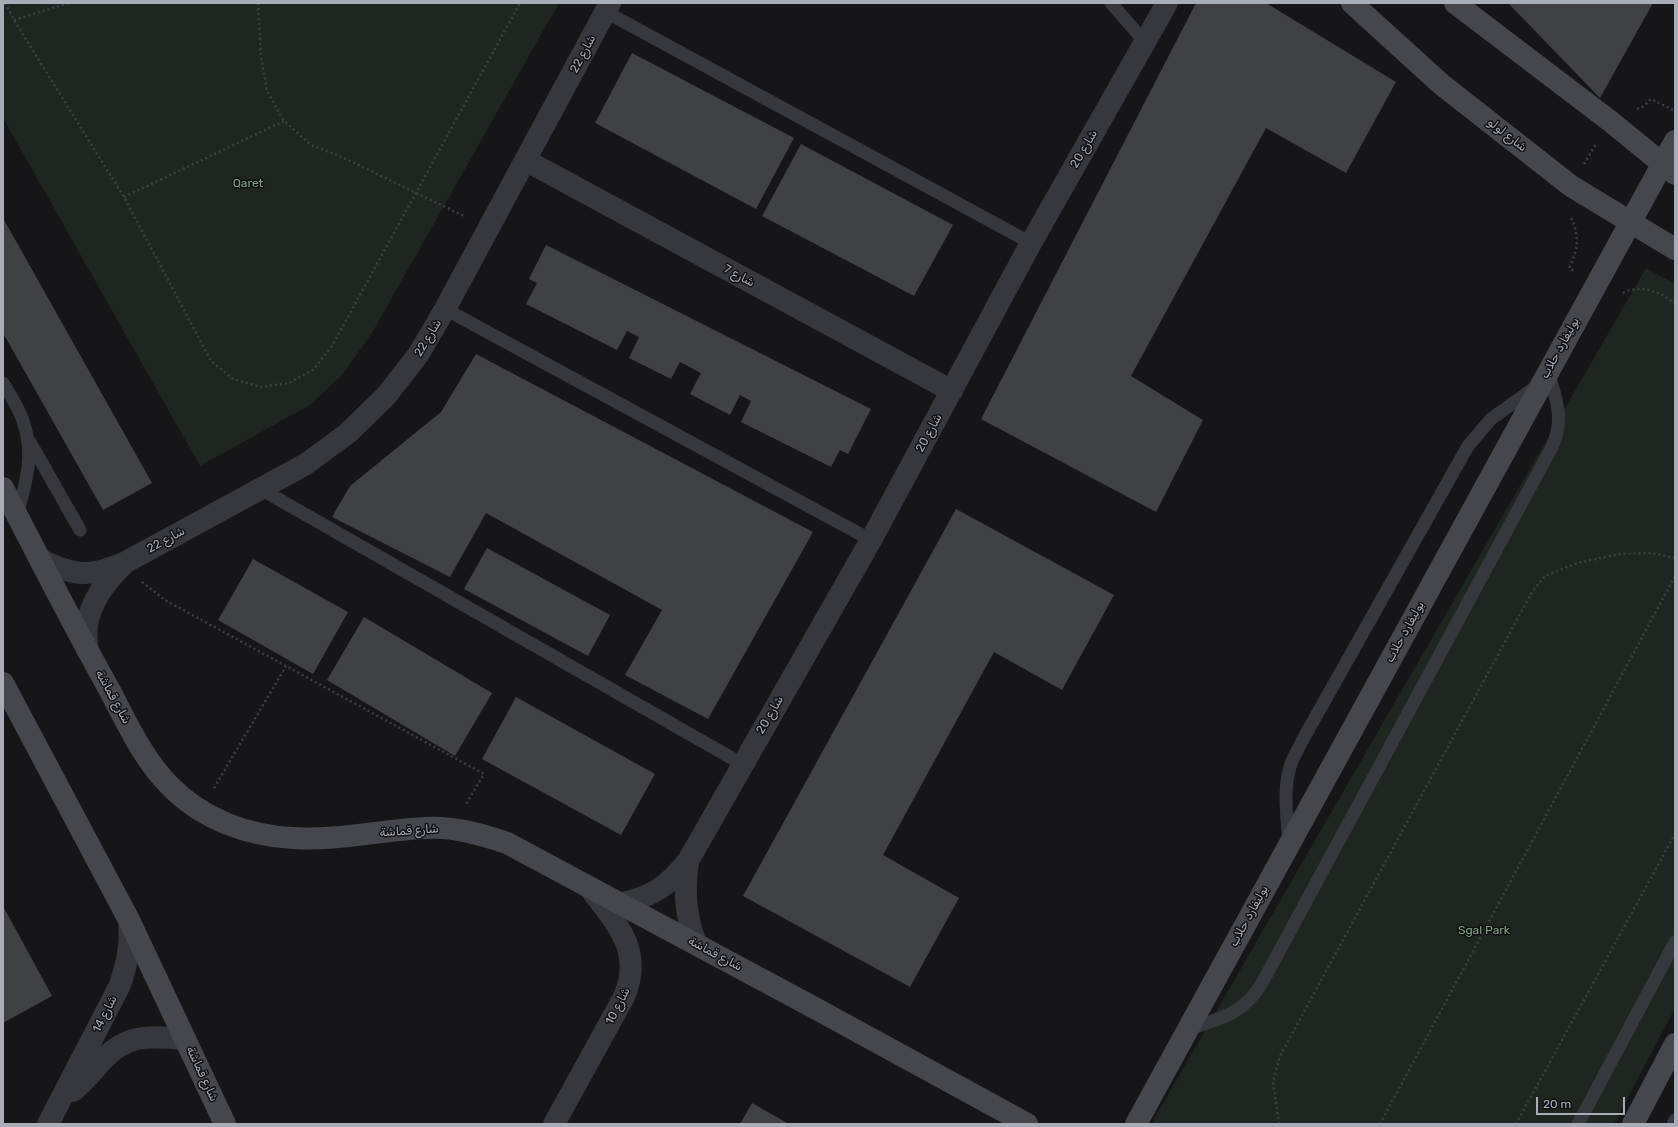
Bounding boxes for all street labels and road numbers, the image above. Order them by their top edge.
street label: شارع 22 [567,33,599,75]
street label: شارع لولو [1484,115,1530,155]
street label: شارع 20 [1067,127,1101,171]
street label: شارع 7 [721,262,757,290]
street label: بوليفارد حلاب [1537,315,1583,381]
street label: شارع 22 [411,317,445,359]
street label: شارع 20 [913,411,945,455]
street label: شارع 22 [145,524,187,556]
street label: بوليفارد حلاب [1382,599,1428,665]
street label: شارع قماشة [92,668,134,726]
street label: شارع 20 [753,693,787,737]
street label: شارع قماشة [379,822,439,840]
street label: بوليفارد حلاب [1226,883,1272,949]
street label: شارع قماشة [685,934,745,974]
street label: شارع 10 [603,985,633,1027]
street label: شارع 14 [90,993,120,1035]
street label: شارع قماشة [183,1044,221,1104]

